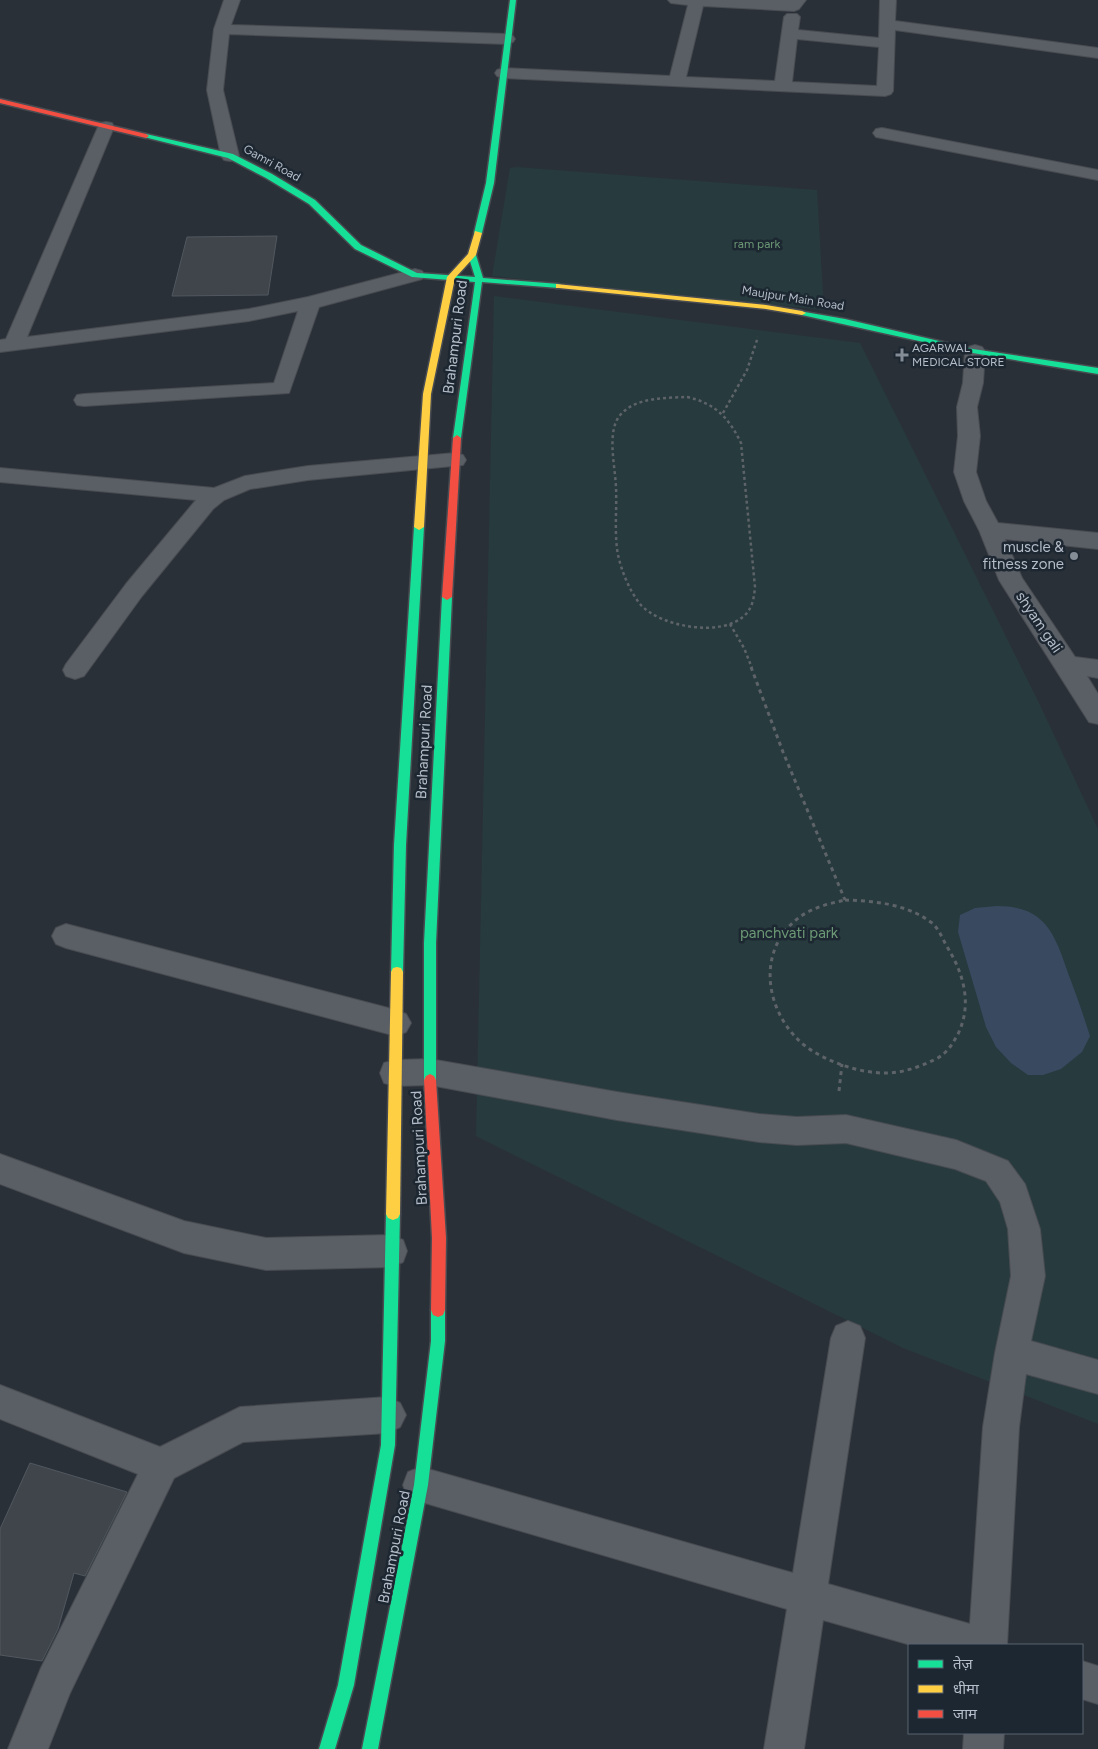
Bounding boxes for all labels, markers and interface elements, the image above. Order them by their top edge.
street label: Gamri Road [241,142,303,184]
park label: ram park [734,237,780,251]
street label: Brahampuri Road [439,279,471,395]
street label: Maujpur Main Road [741,283,845,313]
place label: AGARWAL MEDICAL STORE [912,341,1005,369]
marker: AGARWAL MEDICAL STORE [896,349,908,361]
place label: muscle & fitness zone [982,538,1064,573]
marker: muscle & fitness zone [1068,550,1080,562]
street label: shyam gali [1012,588,1066,656]
street label: Brahampuri Road [412,684,436,800]
park label: panchvati park [740,924,839,942]
street label: Brahampuri Road [407,1090,431,1206]
street label: Brahampuri Road [374,1489,414,1605]
legend [908,1644,1083,1734]
text: तेज़ [953,1655,974,1673]
text: धीमा [953,1680,980,1698]
text: जाम [953,1705,978,1723]

